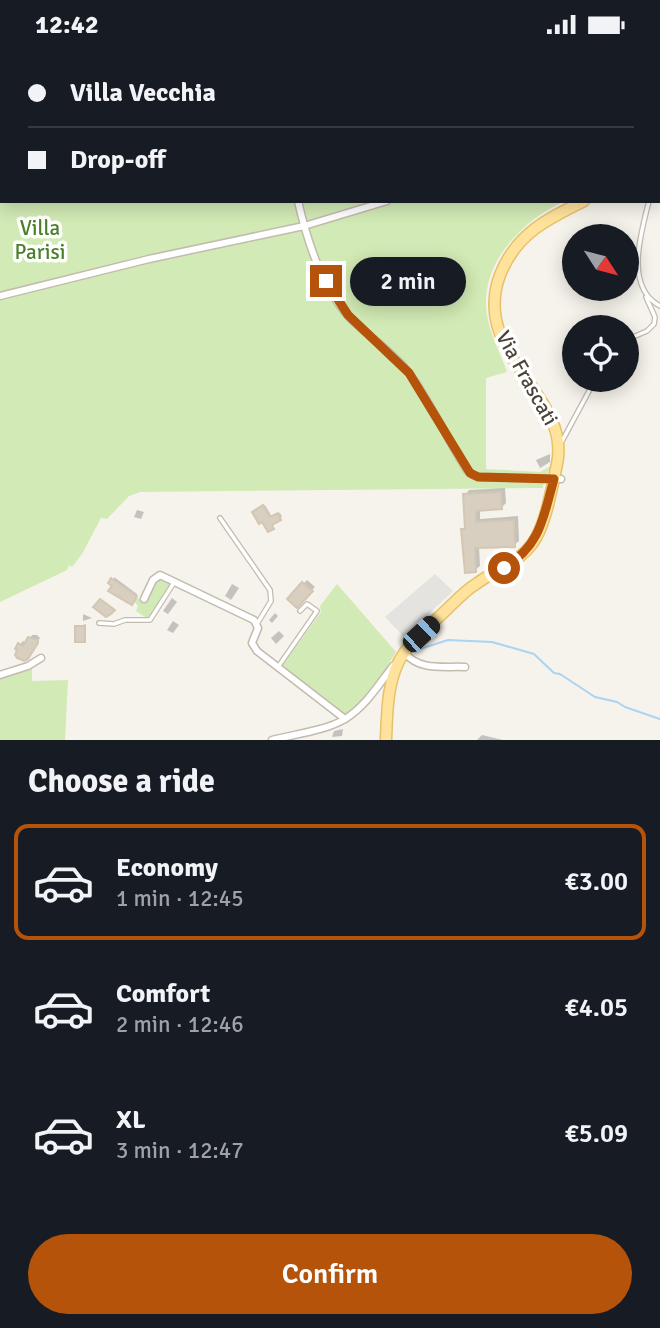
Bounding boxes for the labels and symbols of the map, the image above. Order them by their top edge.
park label: Villa Parisi [15,215,65,265]
north arrow [562,224,639,301]
callout: 2 min [350,257,466,305]
route end [310,265,342,297]
street label: Via Frascati [490,326,564,430]
route start [488,552,520,584]
car [399,612,444,656]

